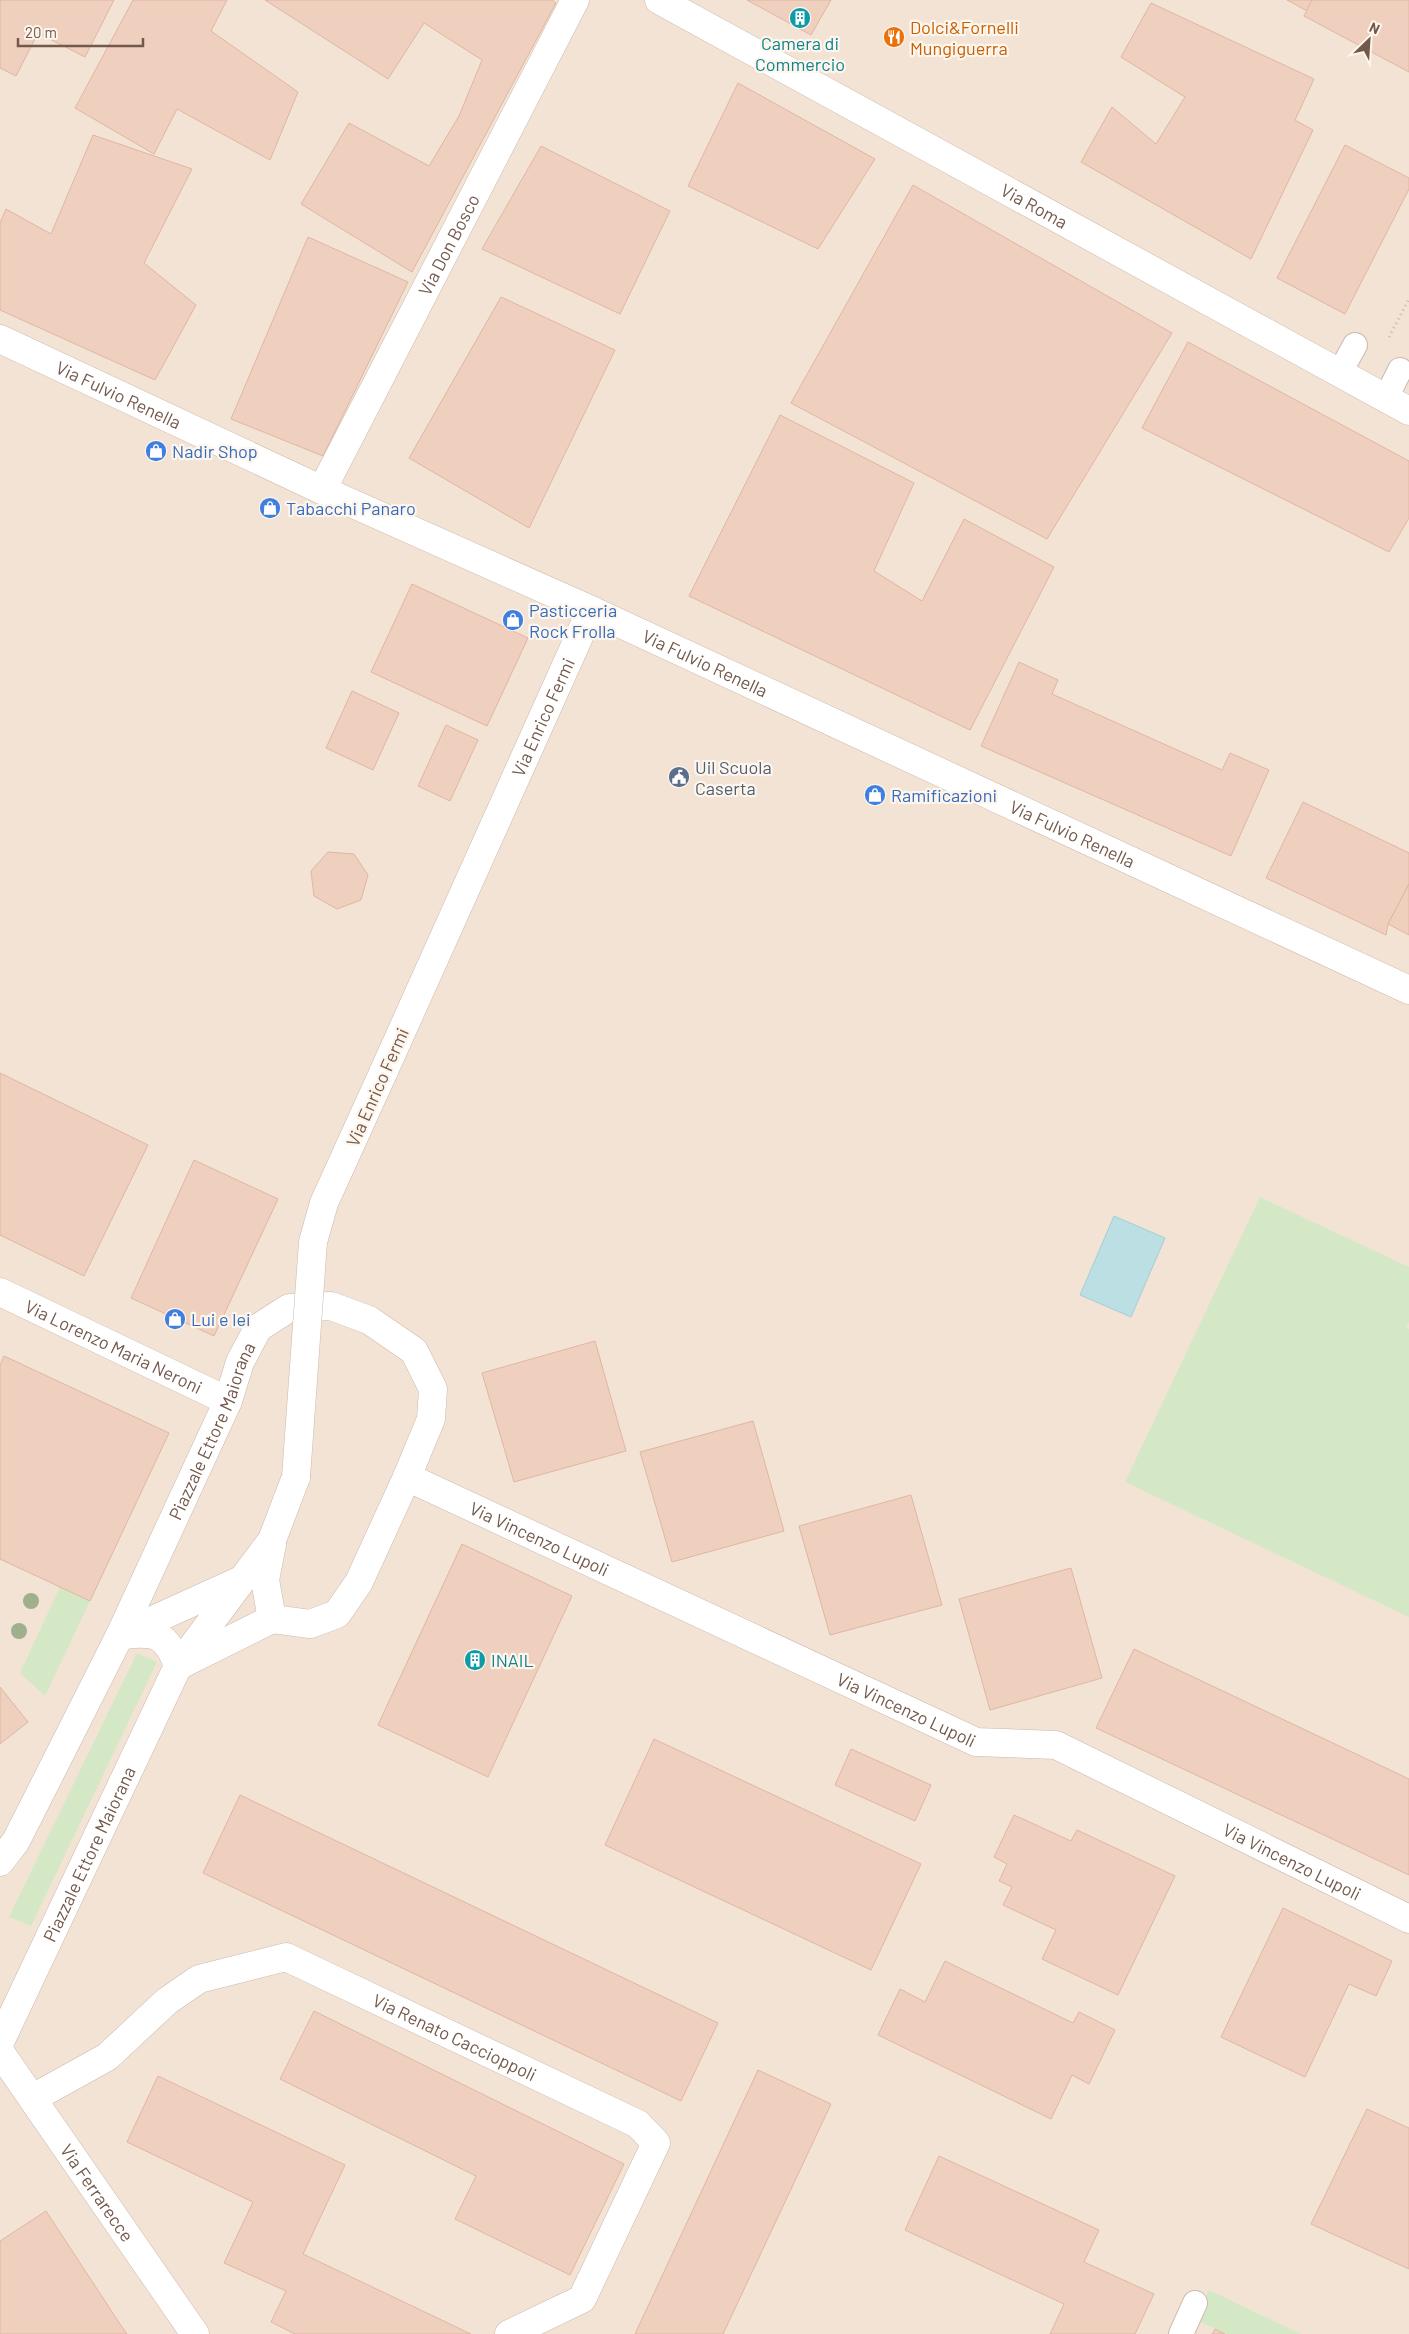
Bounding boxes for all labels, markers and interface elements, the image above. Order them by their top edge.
building icon: Camera di Commercio [788,6,812,30]
scale bar [18,15,142,47]
north arrow [1344,15,1394,65]
place label: Dolci&Fornelli Mungiguerra [910,16,1019,59]
text: N [1367,18,1383,37]
text: 20 m [25,23,57,41]
restaurant icon: Dolci&Fornelli Mungiguerra [882,25,906,49]
place label: Camera di Commercio [755,32,845,75]
street label: Via Roma [997,179,1072,233]
street label: Via Don Bosco [413,190,484,299]
street label: Via Fulvio Renella [53,356,185,433]
shop icon: Nadir Shop [144,439,168,463]
place label: Nadir Shop [172,440,258,462]
shop icon: Tabacchi Panaro [258,496,282,520]
place label: Tabacchi Panaro [286,497,416,519]
place label: Pasticceria Rock Frolla [529,599,617,642]
shop icon: Pasticceria Rock Frolla [501,608,525,632]
street label: Via Fulvio Renella [639,624,771,702]
street label: Via Enrico Fermi [507,655,579,780]
place label: Uil Scuola Caserta [695,756,772,799]
public building icon: Uil Scuola Caserta [667,765,691,789]
shop icon: Ramificazioni [863,783,887,807]
place label: Ramificazioni [891,784,997,806]
street label: Via Fulvio Renella [1006,795,1139,872]
street label: Via Enrico Fermi [341,1024,413,1150]
street label: Via Lorenzo Maria Neroni [22,1295,206,1398]
shop icon: Lui e lei [163,1307,187,1331]
place label: Lui e lei [191,1308,251,1330]
street label: Piazzale Ettore Maiorana [164,1338,260,1523]
street label: Via Vincenzo Lupoli [466,1497,612,1581]
building icon: INAIL [463,1648,487,1672]
place label: INAIL [491,1649,534,1671]
street label: Via Vincenzo Lupoli [833,1668,980,1751]
street label: Piazzale Ettore Maiorana [38,1763,140,1945]
street label: Via Vincenzo Lupoli [1220,1818,1365,1905]
street label: Via Renato Caccioppoli [369,1989,540,2085]
street label: Via Ferrarecce [56,2140,139,2246]

